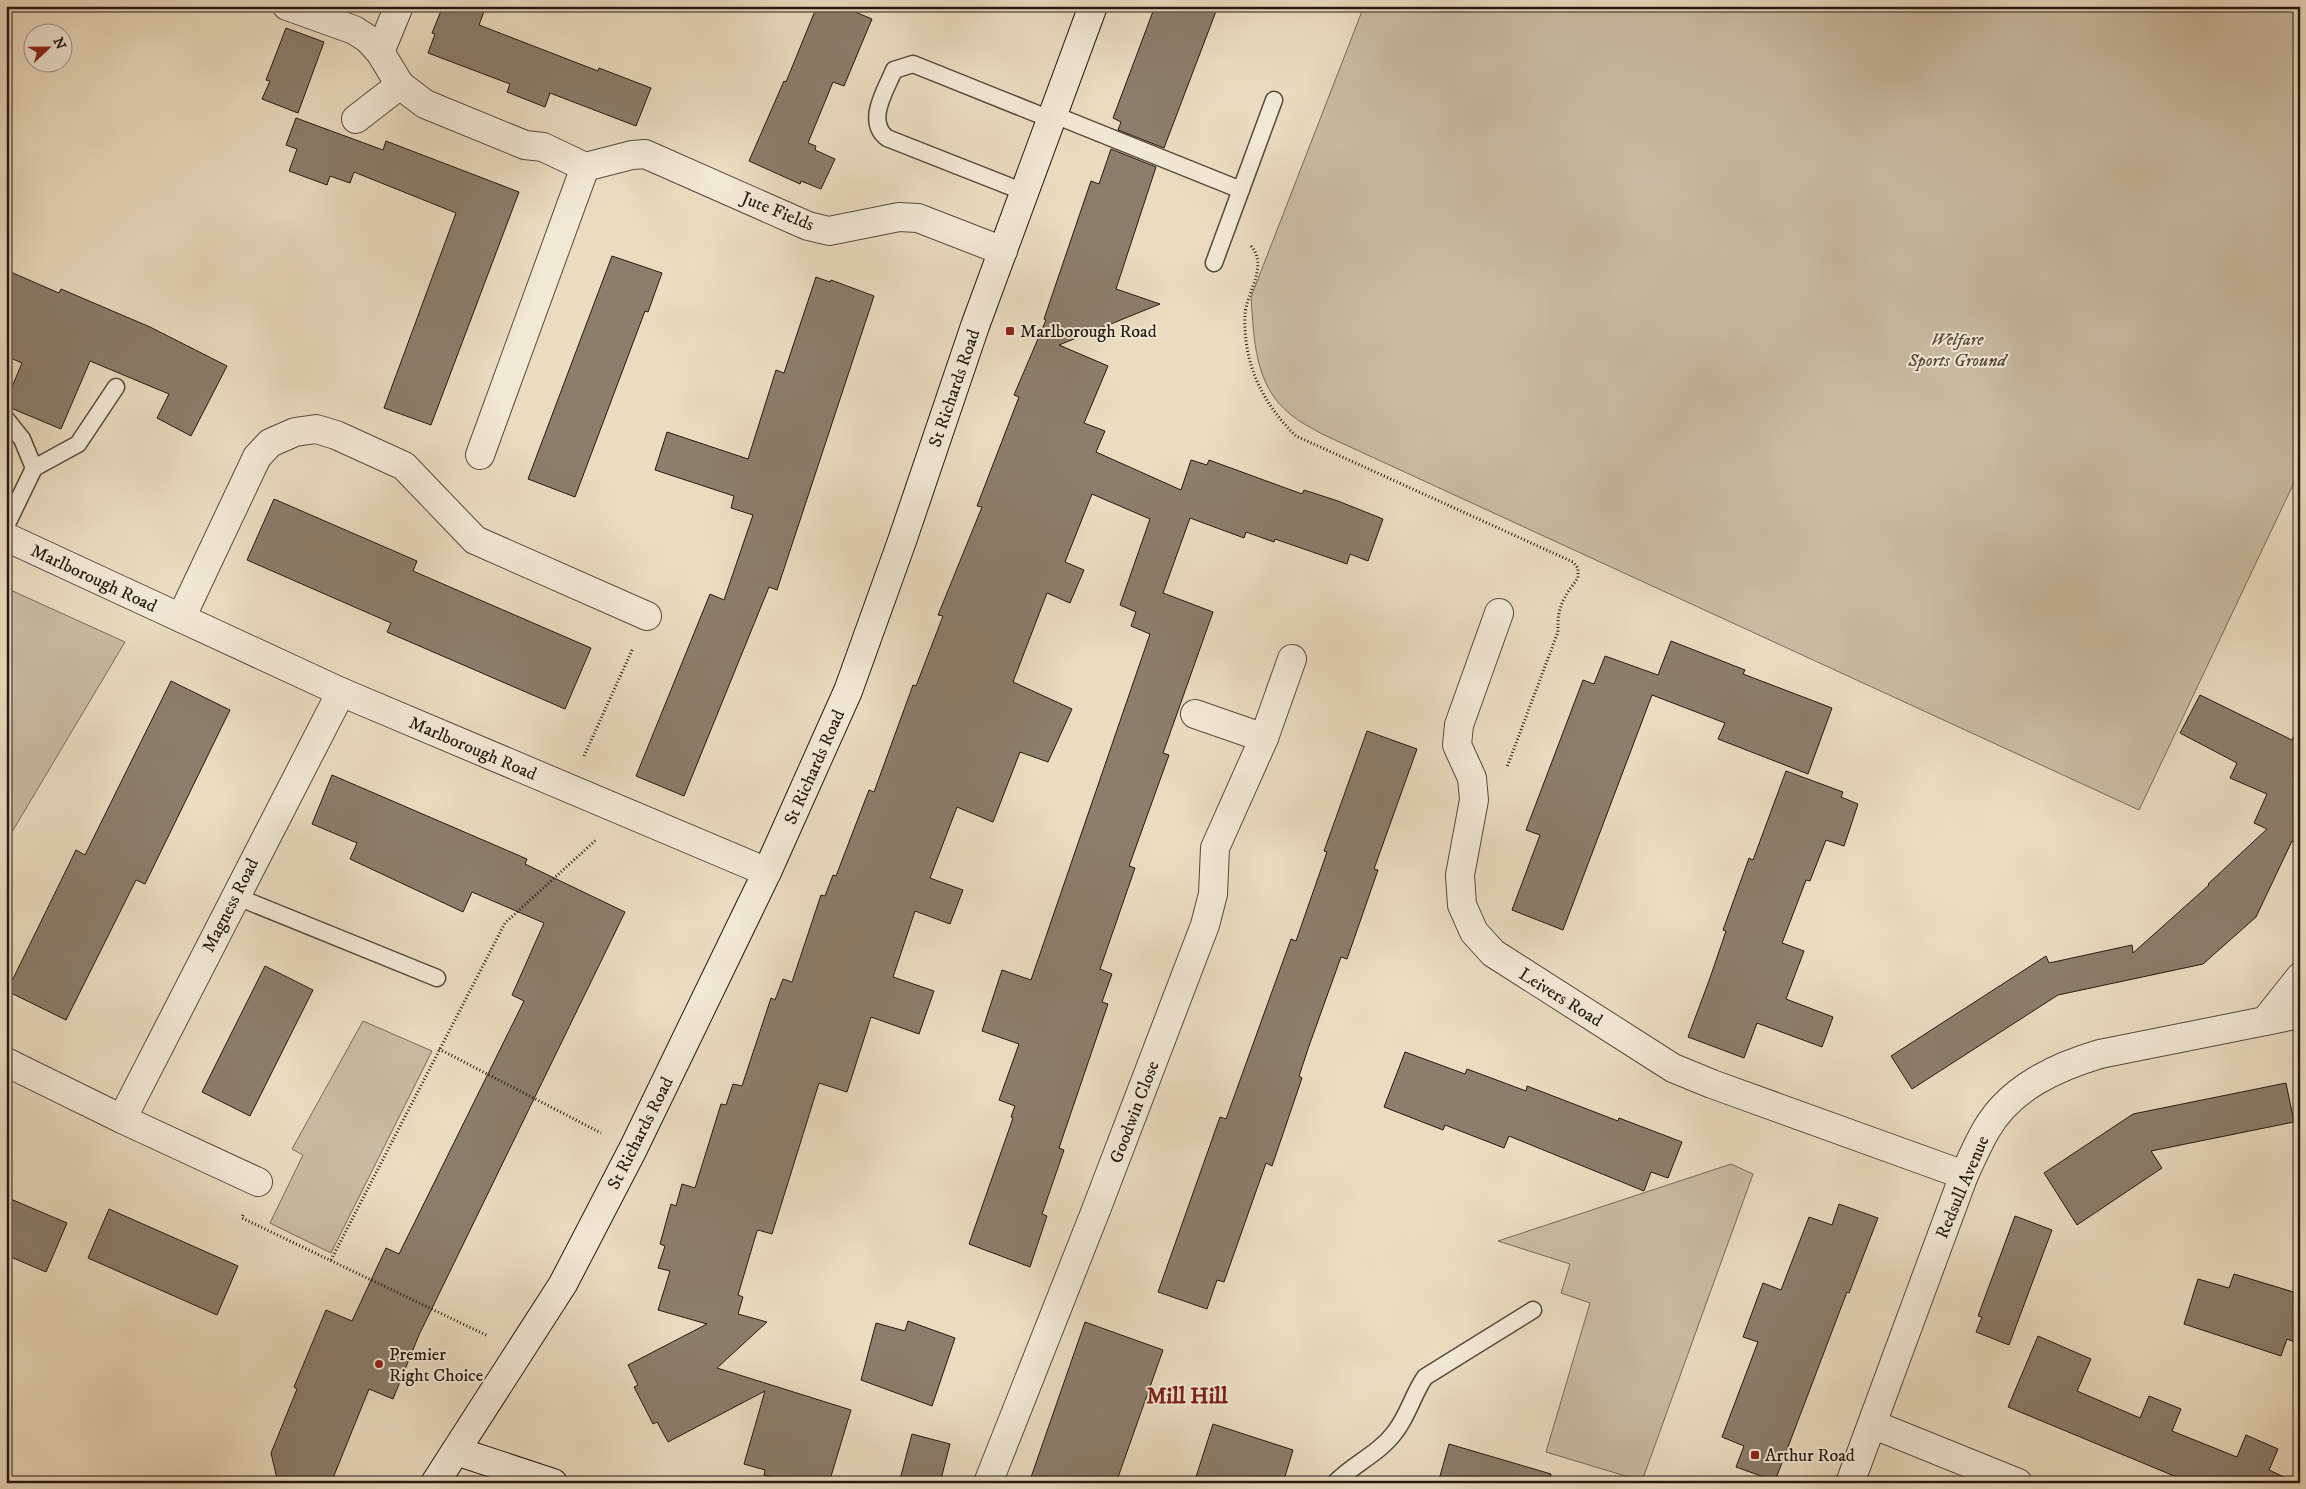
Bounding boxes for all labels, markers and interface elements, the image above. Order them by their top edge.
north arrow [22,22,72,72]
text: N [49,35,70,53]
street label: Jute Fields [736,187,817,236]
place label: Marlborough Road [1020,321,1157,343]
marker: Marlborough Road [1004,325,1016,337]
street label: St Richards Road [924,326,985,450]
park label: Welfare Sports Ground [1907,329,2008,372]
street label: Marlborough Road [27,540,160,618]
street label: St Richards Road [780,707,850,828]
street label: Marlborough Road [405,712,540,786]
street label: Magness Road [198,855,264,956]
street label: Leivers Road [1515,964,1606,1032]
street label: Goodwin Close [1105,1058,1165,1167]
street label: St Richards Road [603,1074,679,1193]
street label: Redsull Avenue [1931,1133,1994,1242]
place label: Premier Right Choice [389,1344,483,1387]
marker: Premier Right Choice [373,1358,385,1370]
district label: Mill Hill [1146,1383,1228,1410]
place label: Arthur Road [1765,1445,1855,1467]
marker: Arthur Road [1749,1449,1761,1461]

